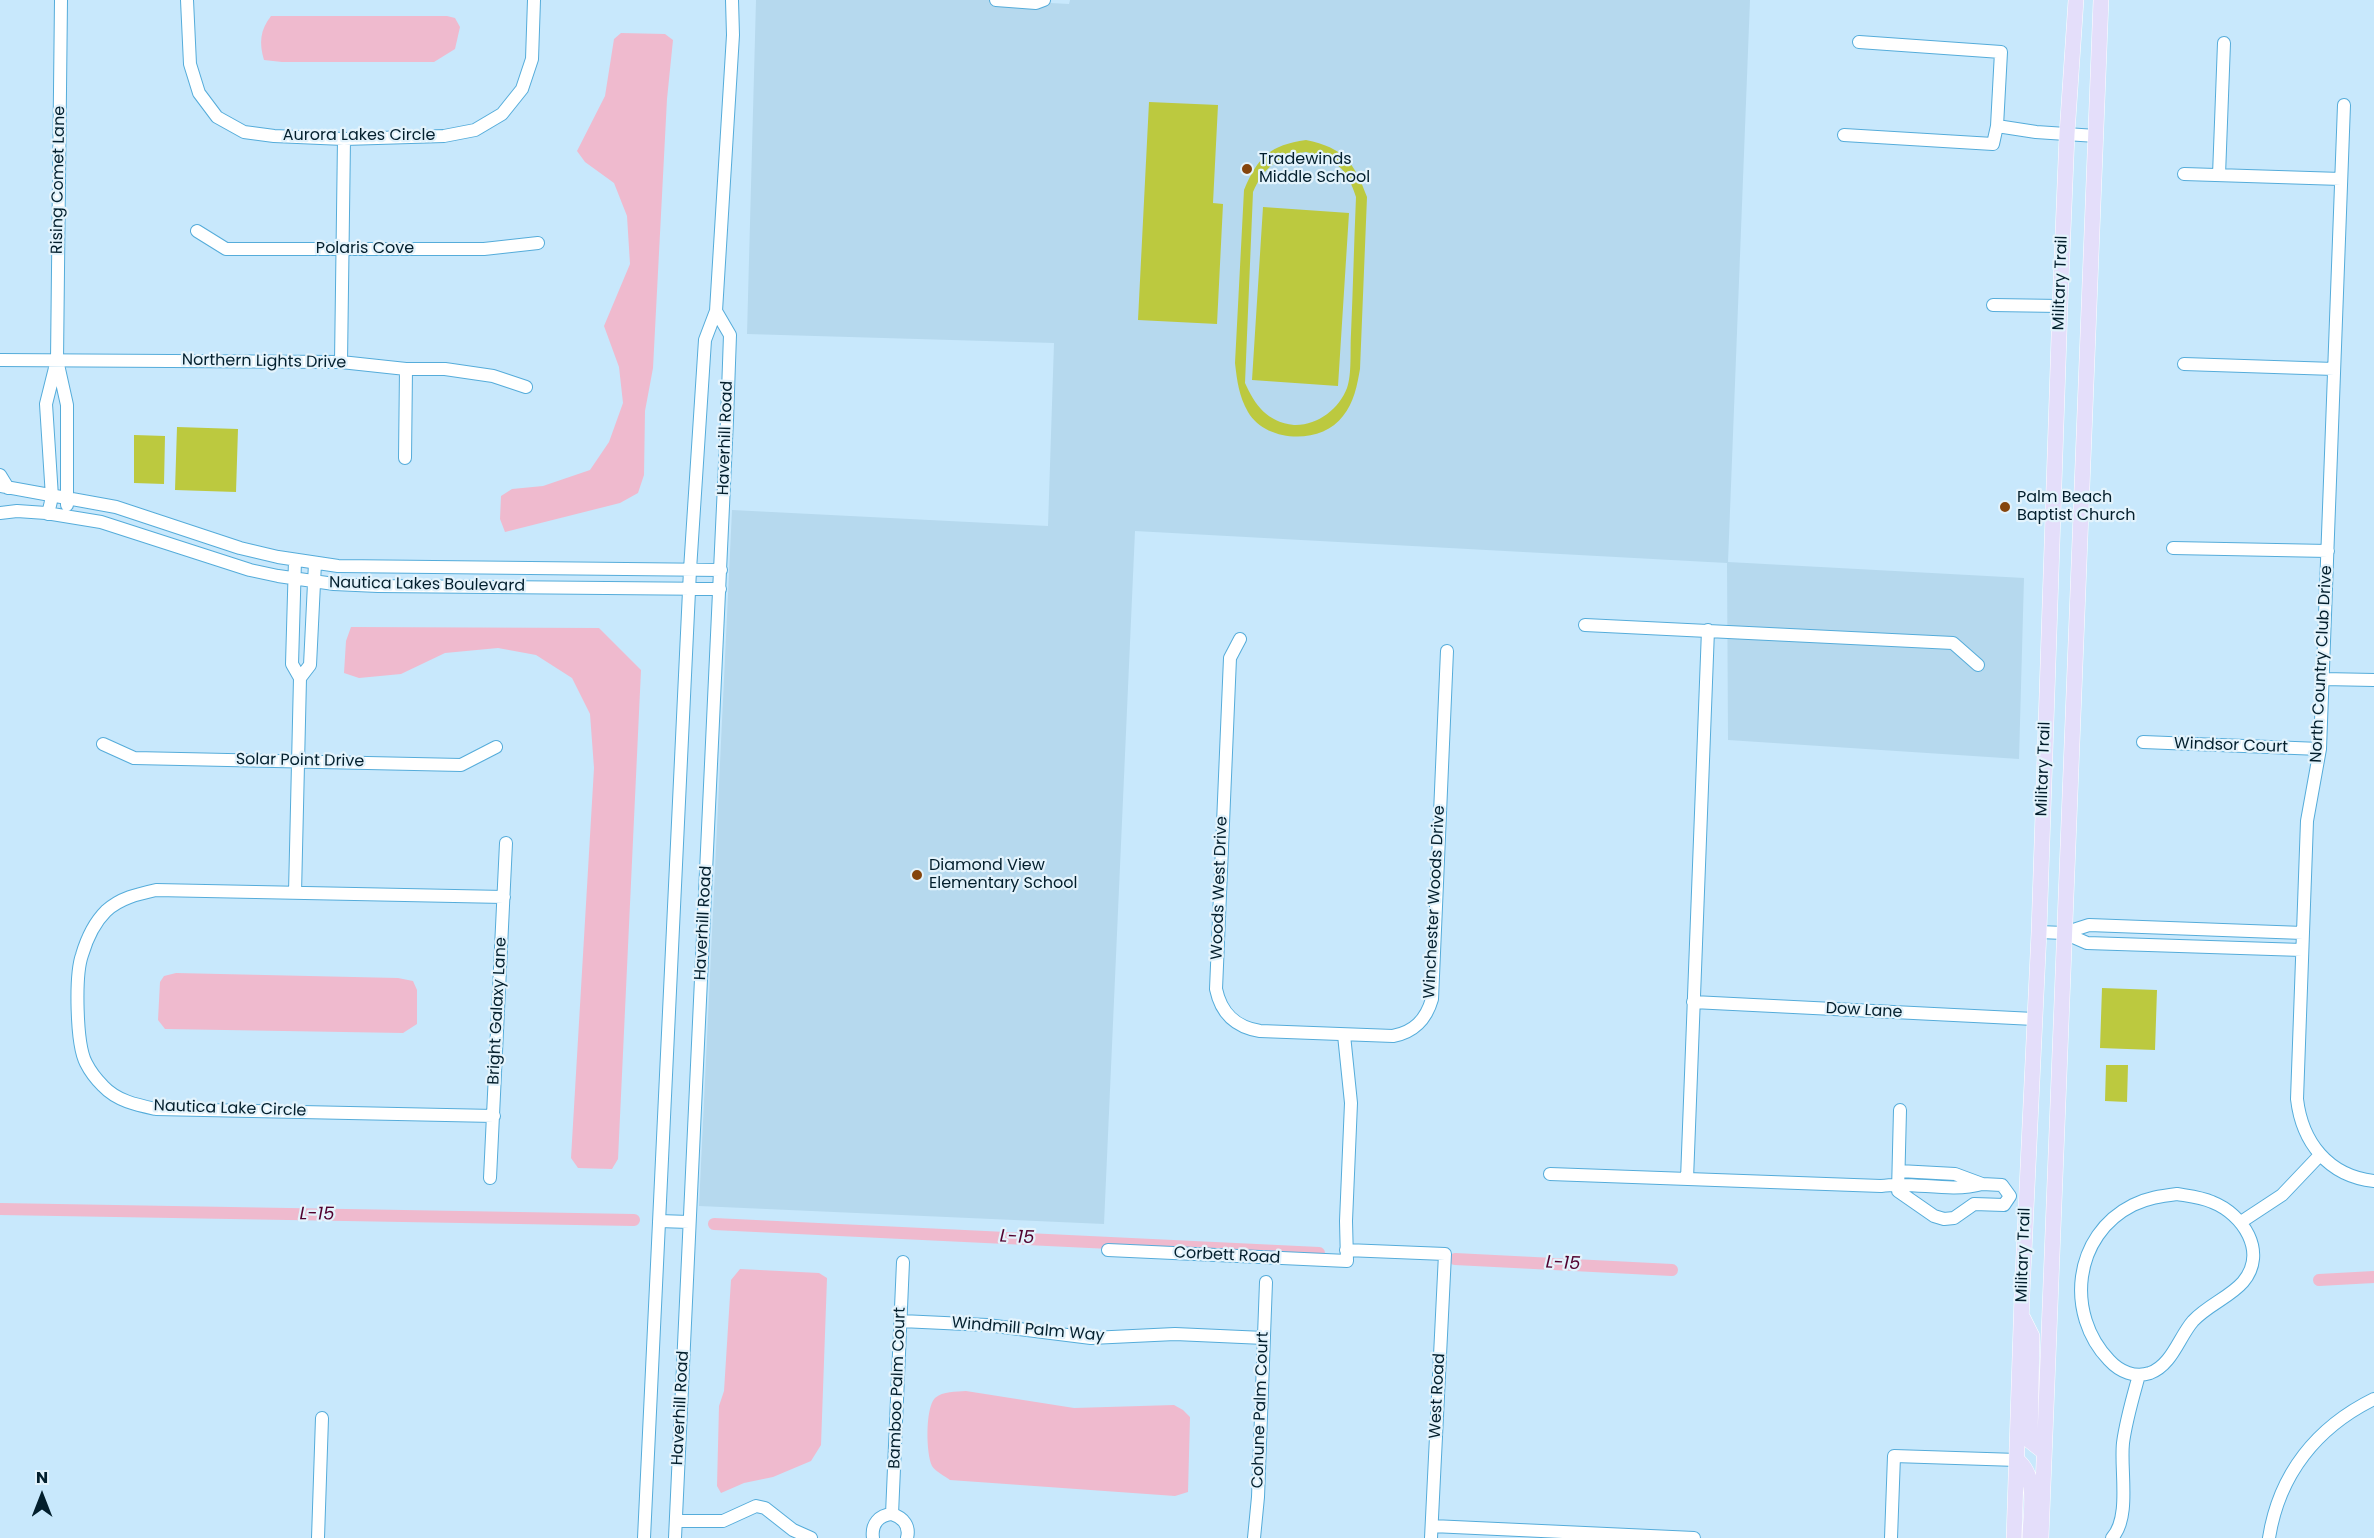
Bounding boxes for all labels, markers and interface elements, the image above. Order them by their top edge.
street label: Rising Comet Lane [48,106,70,254]
street label: Aurora Lakes Circle [283,126,435,146]
place label: Tradewinds Middle School [1259,150,1370,188]
marker: Tradewinds Middle School [1240,162,1254,176]
street label: Military Trail [2050,235,2072,331]
street label: Polaris Cove [316,239,414,259]
street label: Northern Lights Drive [182,351,346,373]
street label: Haverhill Road [714,380,738,496]
place label: Palm Beach Baptist Church [2017,488,2135,526]
marker: Palm Beach Baptist Church [1998,500,2012,514]
street label: North Country Club Drive [2307,565,2337,763]
street label: Nautica Lakes Boulevard [329,574,525,596]
street label: Military Trail [2033,721,2055,817]
street label: Windsor Court [2174,734,2288,758]
street label: Solar Point Drive [236,750,364,772]
street label: Winchester Woods Drive [1420,805,1450,999]
street label: Woods West Drive [1208,816,1232,960]
place label: Diamond View Elementary School [929,856,1077,894]
street label: Haverhill Road [691,865,717,981]
marker: Diamond View Elementary School [910,868,924,882]
street label: Bright Galaxy Lane [485,937,511,1085]
street label: Dow Lane [1825,999,1903,1023]
street label: Nautica Lake Circle [153,1097,307,1121]
water label: L-15 [299,1204,335,1226]
street label: Military Trail [2013,1207,2035,1303]
water label: L-15 [999,1226,1035,1250]
street label: Corbett Road [1173,1244,1281,1268]
water label: L-15 [1545,1252,1581,1276]
street label: Bamboo Palm Court [886,1307,910,1469]
street label: Windmill Palm Way [951,1314,1105,1346]
street label: Cohune Palm Court [1249,1331,1273,1489]
street label: Haverhill Road [668,1350,694,1466]
street label: West Road [1426,1353,1450,1439]
north arrow [12,1466,72,1526]
text: N [36,1466,48,1489]

